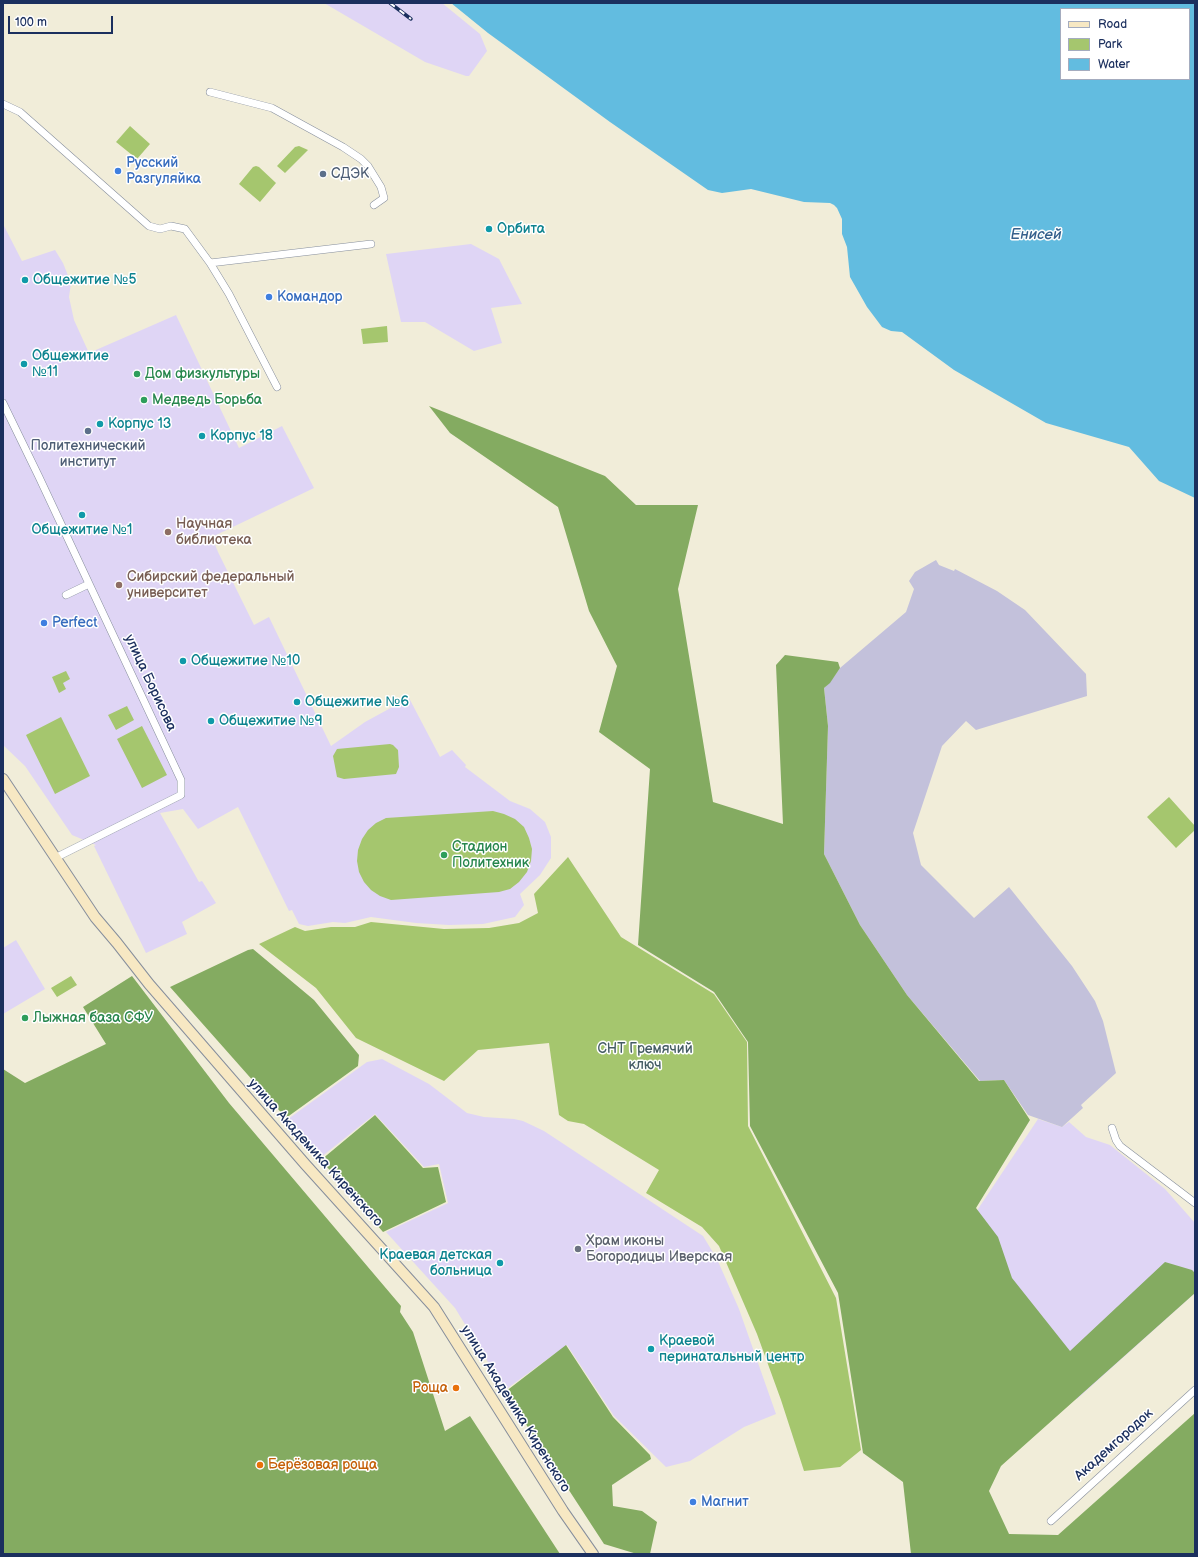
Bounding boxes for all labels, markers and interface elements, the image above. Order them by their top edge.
scale bar [10,8,115,34]
legend [1060,8,1190,80]
text: 100 m [15,15,47,30]
text: Road [1098,17,1127,32]
text: Park [1098,37,1122,52]
text: Water [1098,57,1130,72]
place label: Русский Разгуляйка [126,155,201,188]
marker: Русский Разгуляйка [113,166,123,176]
place label: СДЭК [331,166,369,182]
marker: СДЭК [318,169,328,179]
place label: Орбита [497,221,545,237]
marker: Орбита [484,224,494,234]
water label: Енисей [1011,226,1061,244]
place label: Общежитие №5 [33,272,137,288]
marker: Общежитие №5 [20,275,30,285]
place label: Командор [277,289,342,305]
marker: Командор [264,292,274,302]
place label: Общежитие №11 [32,348,109,380]
marker: Общежитие №11 [19,359,29,369]
place label: Дом физкультуры [145,366,260,382]
marker: Дом физкультуры [132,369,142,379]
place label: Медведь Борьба [152,392,262,408]
marker: Медведь Борьба [139,395,149,405]
place label: Корпус 13 [108,416,171,432]
marker: Корпус 13 [95,419,105,429]
marker: Политехнический институт [83,426,93,436]
place label: Корпус 18 [210,428,273,444]
marker: Корпус 18 [197,431,207,441]
place label: Политехнический институт [31,438,145,470]
marker: Общежитие №1 [77,510,87,520]
place label: Научная библиотека [176,516,252,548]
place label: Общежитие №1 [32,522,132,538]
marker: Научная библиотека [163,527,173,537]
place label: Сибирский федеральный университет [127,569,294,602]
marker: Сибирский федеральный университет [114,580,124,590]
place label: Perfect [52,615,97,631]
marker: Perfect [39,618,49,628]
street label: улица Борисова [120,632,180,734]
place label: Общежитие №10 [191,653,300,669]
marker: Общежитие №10 [178,656,188,666]
place label: Общежитие №6 [305,694,409,710]
marker: Общежитие №6 [292,697,302,707]
place label: Общежитие №9 [219,713,323,729]
marker: Общежитие №9 [206,716,216,726]
place label: Стадион Политехник [452,839,529,872]
marker: Стадион Политехник [439,850,449,860]
place label: Лыжная база СФУ [33,1010,153,1026]
marker: Лыжная база СФУ [20,1013,30,1023]
park label: СНТ Гремячий ключ [597,1041,693,1074]
street label: улица Академика Киренского [244,1076,386,1230]
place label: Храм иконы Богородицы Иверская [586,1233,732,1266]
marker: Храм иконы Богородицы Иверская [573,1244,583,1254]
place label: Краевая детская больница [379,1247,492,1280]
marker: Краевая детская больница [495,1258,505,1268]
street label: улица Академика Киренского [457,1323,573,1495]
place label: Краевой перинатальный центр [659,1333,804,1366]
marker: Краевой перинатальный центр [646,1344,656,1354]
place label: Роща [412,1380,448,1396]
marker: Роща [451,1383,461,1393]
street label: Академгородок [1071,1405,1157,1485]
place label: Берёзовая роща [268,1457,377,1473]
marker: Берёзовая роща [255,1460,265,1470]
place label: Магнит [701,1494,749,1510]
marker: Магнит [688,1497,698,1507]

